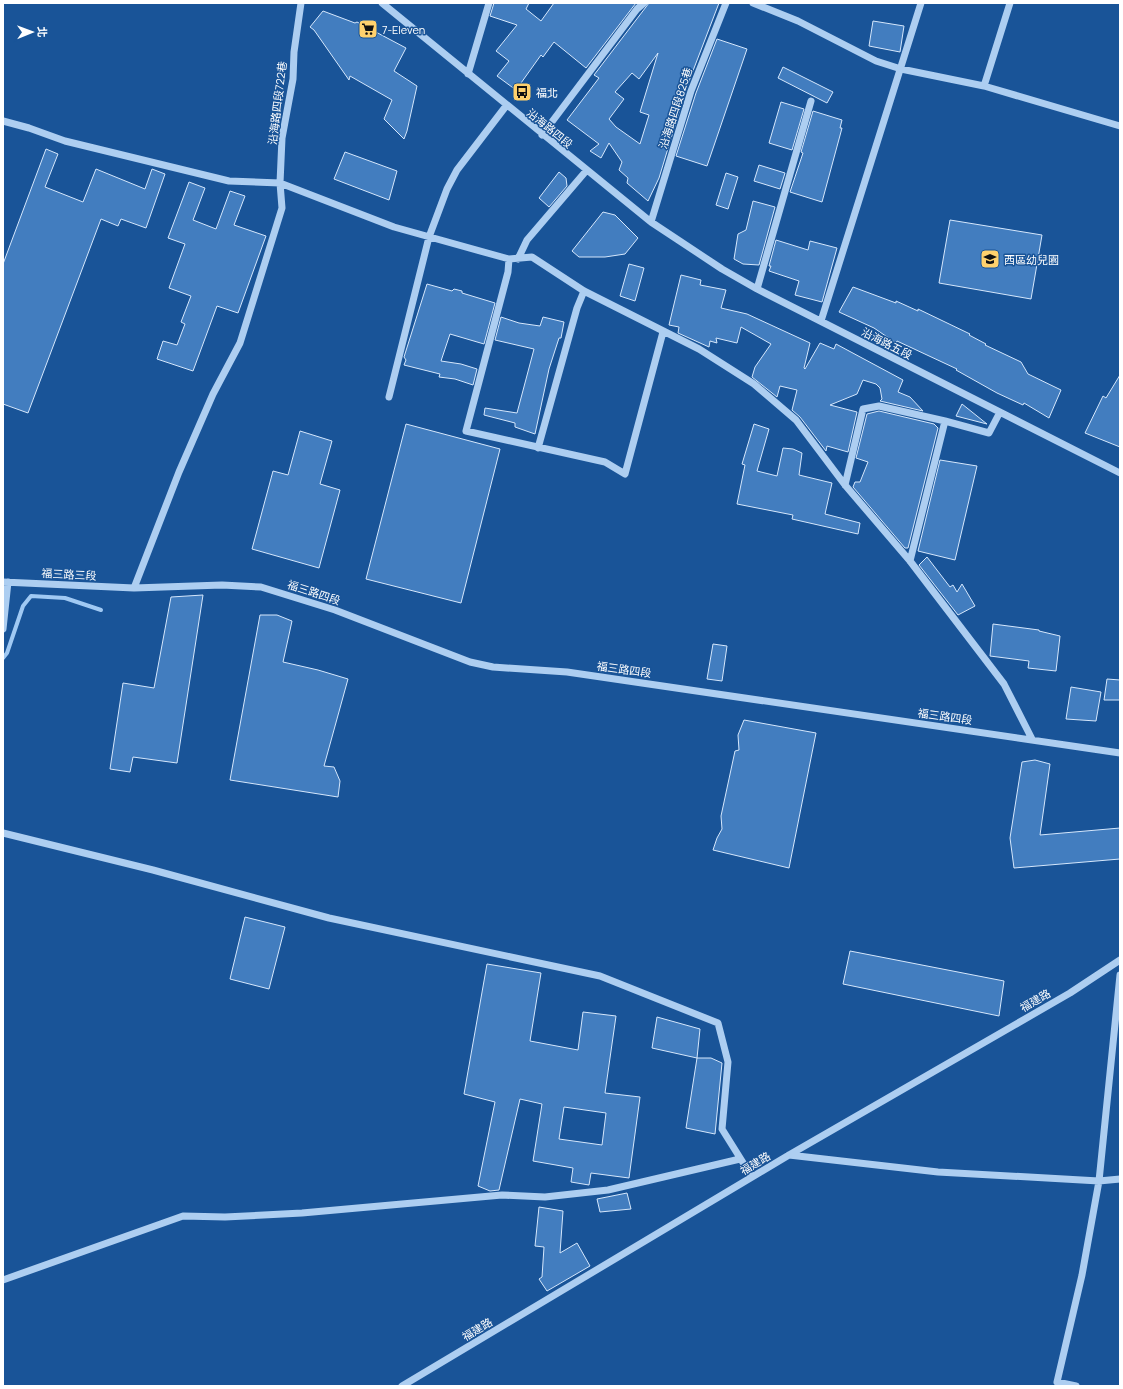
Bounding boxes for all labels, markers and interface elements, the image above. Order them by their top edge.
north arrow [12,12,52,52]
supermarket icon: 7-Eleven [357,18,379,40]
place label: 7-Eleven [382,22,425,37]
text: 北 [35,26,50,37]
street label: 沿海路四段722巷 [264,60,290,146]
street label: 沿海路四段825巷 [655,65,695,151]
bus stop icon: 福北 [511,81,533,103]
place label: 福北 [536,85,558,100]
street label: 沿海路四段 [524,105,576,151]
school or university icon: 西區幼兒園 [979,248,1001,270]
place label: 西區幼兒園 [1004,252,1059,267]
street label: 沿海路五段 [859,324,915,362]
street label: 福三路三段 [41,565,97,583]
street label: 福三路四段 [286,576,342,608]
street label: 福三路四段 [596,658,652,680]
street label: 福三路四段 [917,705,973,727]
street label: 福建路 [1017,985,1053,1015]
street label: 福建路 [737,1148,773,1178]
street label: 福建路 [459,1314,495,1344]

